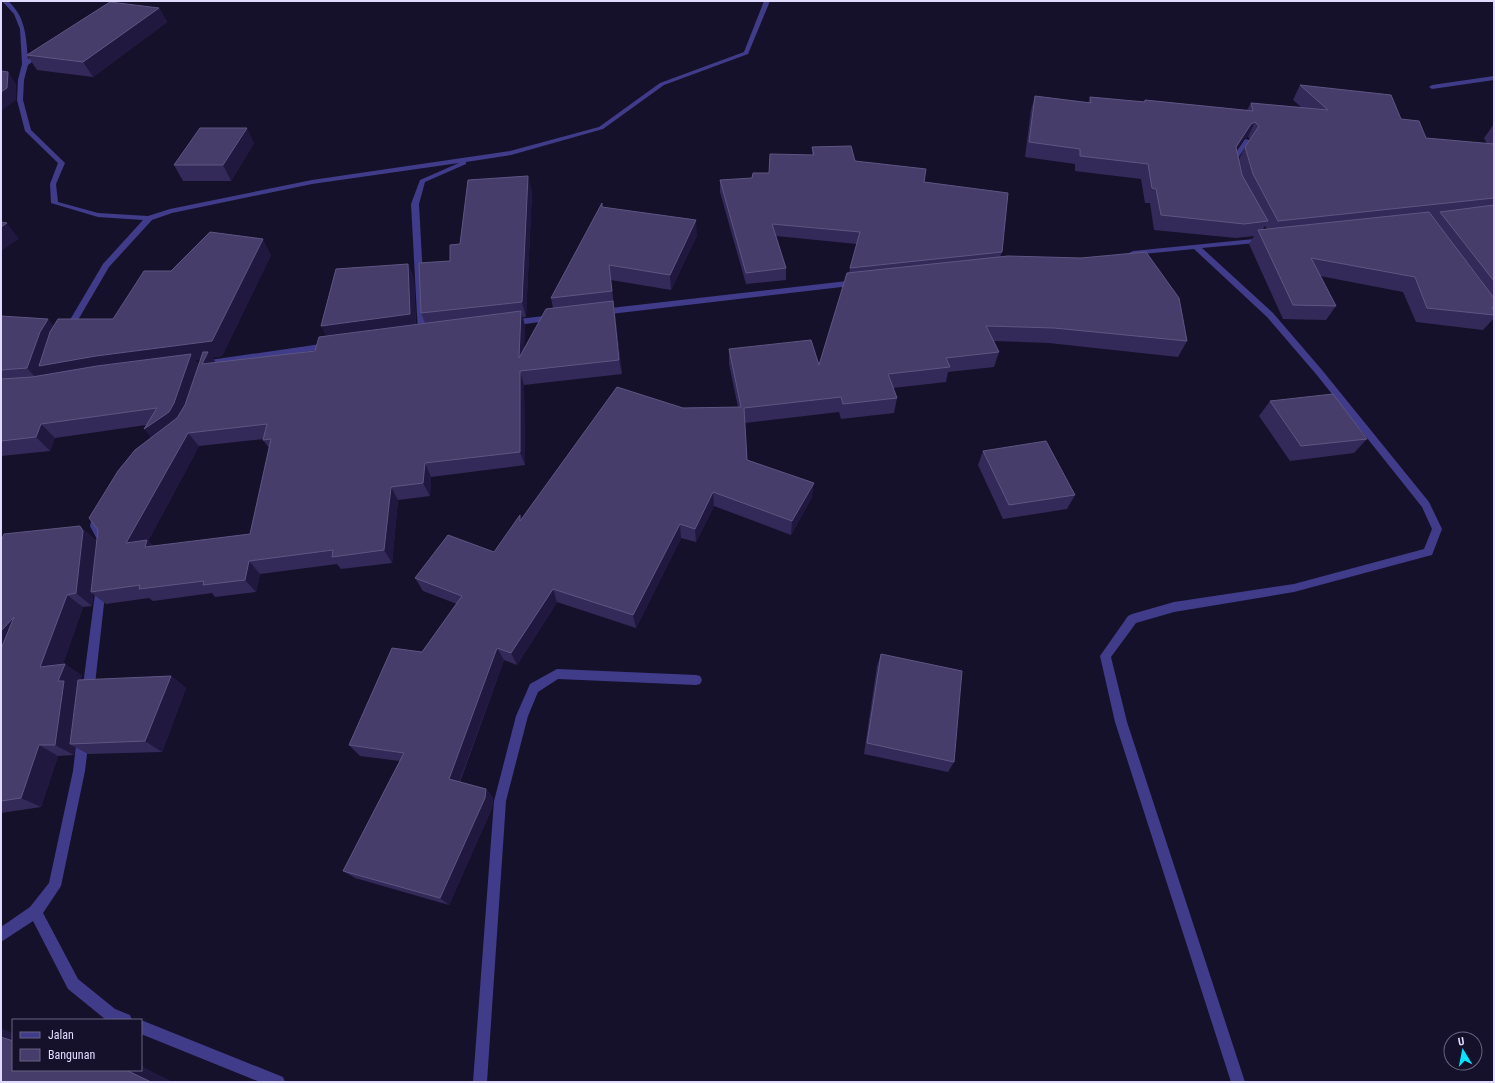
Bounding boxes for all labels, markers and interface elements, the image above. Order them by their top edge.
legend [12,1019,142,1071]
text: Jalan [48,1028,74,1042]
north arrow [1443,1031,1483,1071]
text: U [1457,1035,1466,1049]
text: Bangunan [48,1048,95,1062]

